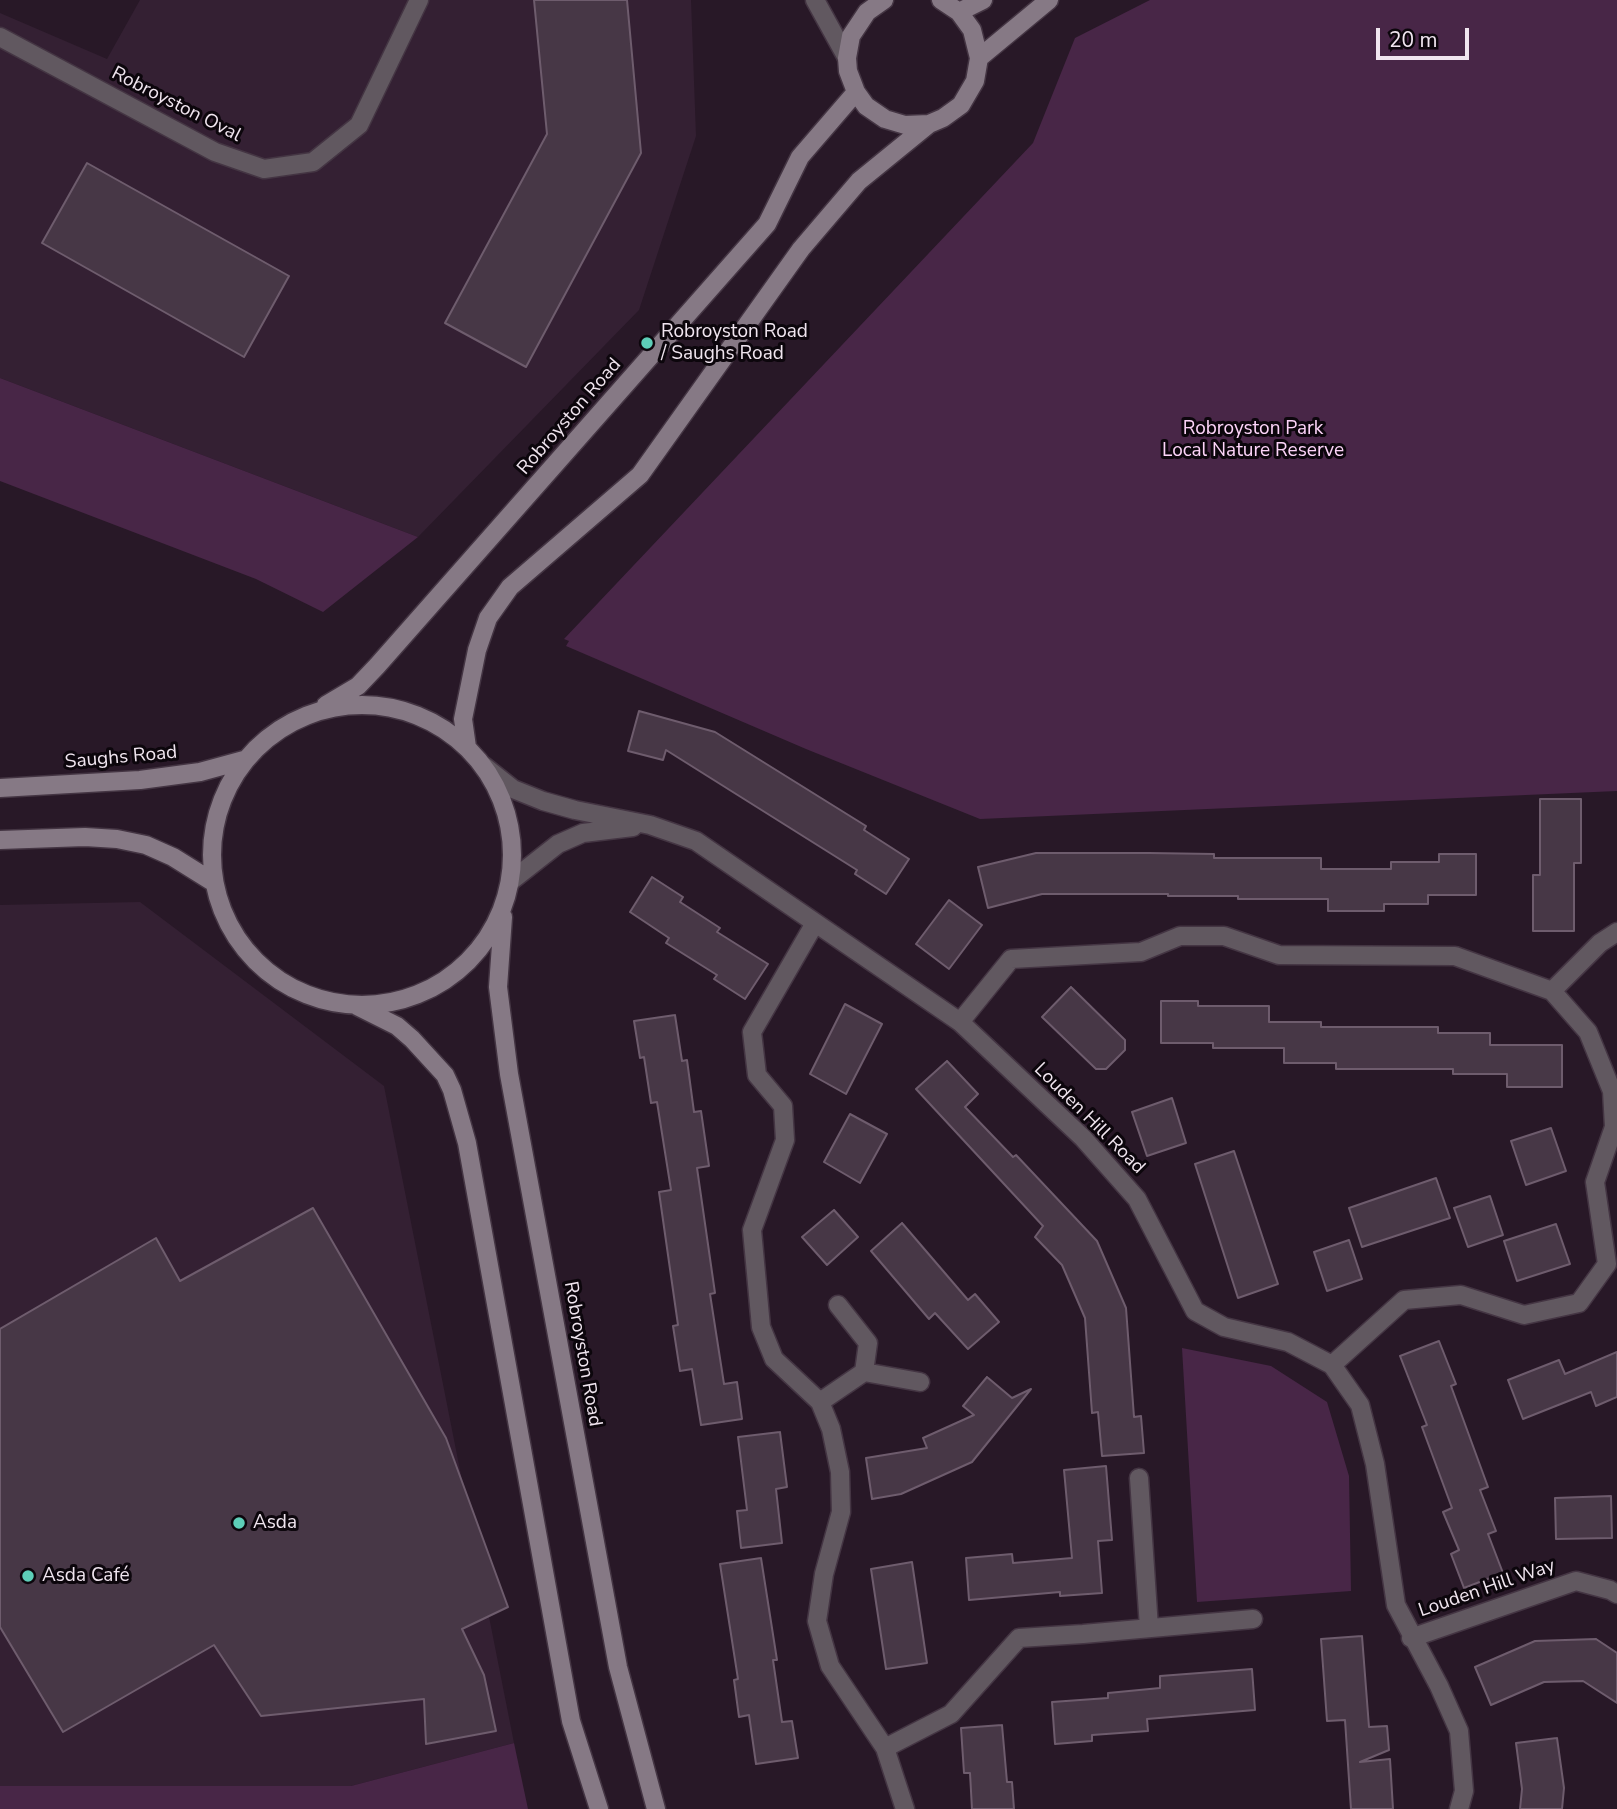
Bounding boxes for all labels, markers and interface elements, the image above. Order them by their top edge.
scale bar [1379,14,1472,58]
text: 20 m [1389,26,1438,54]
street label: Robroyston Oval [107,62,245,148]
place label: Robroyston Road / Saughs Road [661,321,808,365]
marker: Robroyston Road / Saughs Road [639,335,655,351]
street label: Robroyston Road [513,354,627,480]
park label: Robroyston Park Local Nature Reserve [1162,418,1344,462]
street label: Saughs Road [64,742,178,774]
street label: Louden Hill Road [1029,1059,1149,1179]
street label: Robroyston Road [558,1280,606,1428]
place label: Asda [253,1512,297,1534]
marker: Asda [231,1515,247,1531]
street label: Louden Hill Way [1416,1555,1558,1623]
place label: Asda Café [42,1565,130,1587]
marker: Asda Café [20,1568,36,1584]

